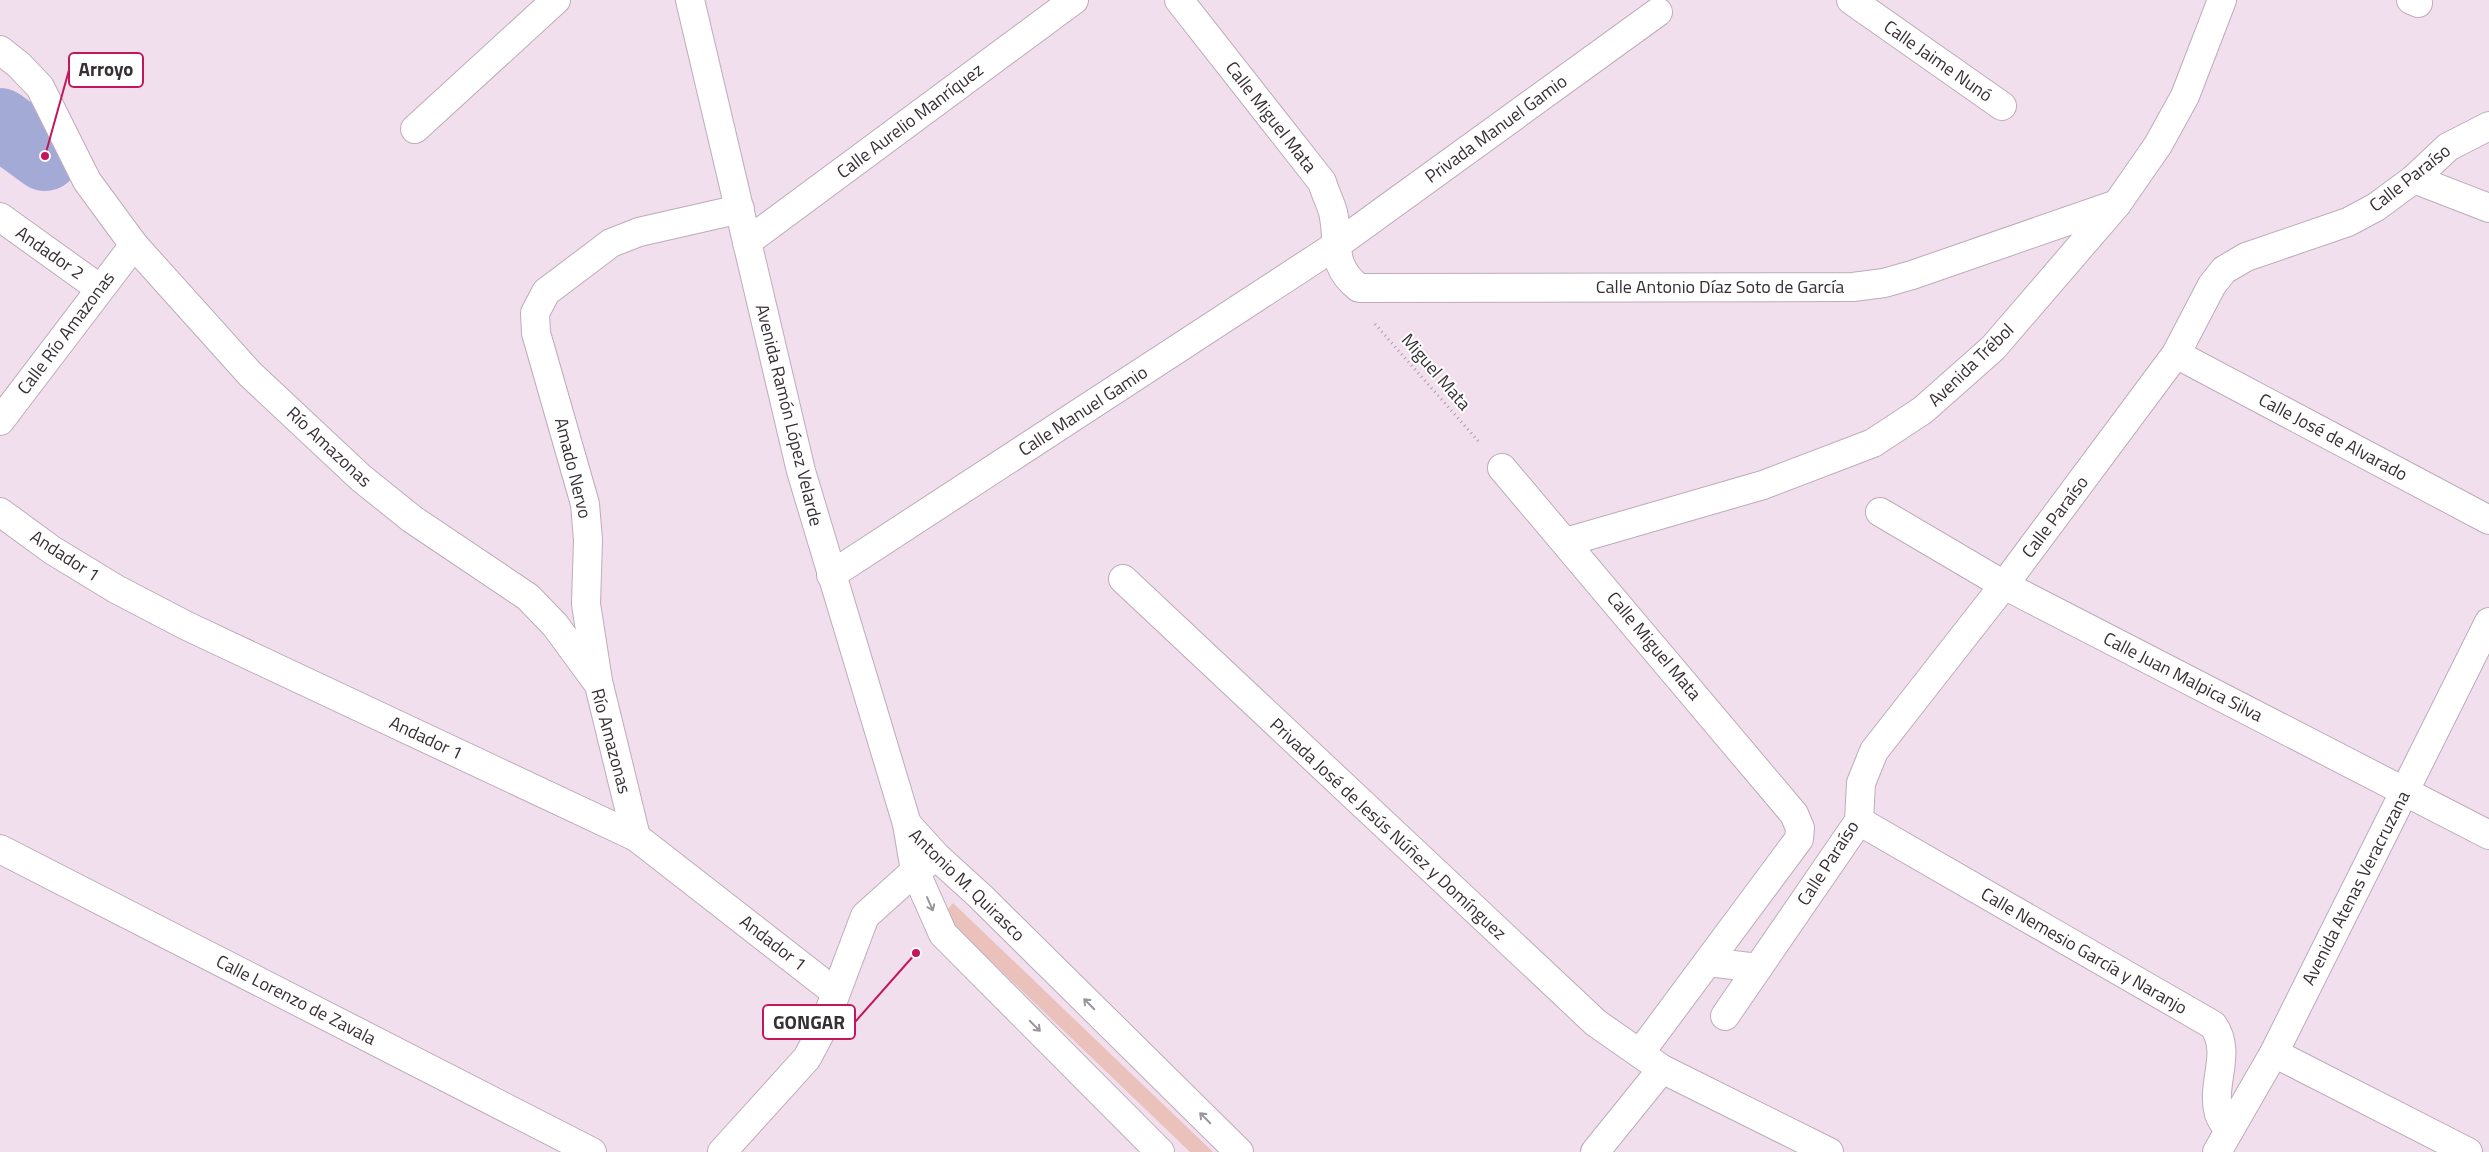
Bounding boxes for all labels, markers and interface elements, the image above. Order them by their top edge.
street label: Calle Jaime Nunó [1878,13,1998,108]
callout: Arroyo [69,53,143,87]
text: Arroyo [79,54,133,83]
street label: Calle Miguel Mata [1219,55,1324,178]
street label: Calle Aurelio Manríquez [831,56,989,185]
street label: Privada Manuel Gamio [1419,68,1572,189]
street label: Calle Paraíso [2363,137,2456,218]
street label: Andador 2 [11,219,90,286]
street label: Calle Río Amazonas [10,265,121,400]
street label: Calle Antonio Díaz Soto de García [1596,273,1844,300]
street label: Avenida Ramón López Velarde [749,301,830,529]
street label: Avenida Trébol [1922,317,2020,413]
street label: Miguel Mata [1395,327,1478,416]
street label: Calle Manuel Gamio [1013,359,1153,463]
street label: Calle José de Alvarado [2254,386,2413,487]
street label: Río Amazonas [281,400,378,493]
street label: Amado Nervo [548,415,599,521]
street label: Calle Paraíso [2015,470,2095,563]
street label: Andador 1 [25,523,105,588]
street label: Calle Miguel Mata [1601,585,1708,706]
street label: Calle Juan Malpica Silva [2099,625,2268,728]
street label: Río Amazonas [584,685,638,797]
street label: Andador 1 [385,709,467,766]
street label: Privada José de Jesús Núñez y Domínguez [1264,711,1513,946]
street label: Avenida Atenas Veracruzana [2295,786,2416,990]
street label: Calle Paraíso [1790,815,1865,911]
street label: Antonio M. Quirasco [903,822,1032,947]
street label: Calle Nemesio García y Naranjo [1976,880,2192,1021]
one-way arrow [925,896,935,911]
street label: Andador 1 [734,908,812,977]
street label: Calle Lorenzo de Zavala [211,947,381,1052]
one-way arrow [1083,998,1095,1010]
callout: GONGAR [763,1005,855,1039]
text: GONGAR [773,1007,845,1036]
one-way arrow [1028,1020,1041,1032]
one-way arrow [1199,1112,1211,1124]

